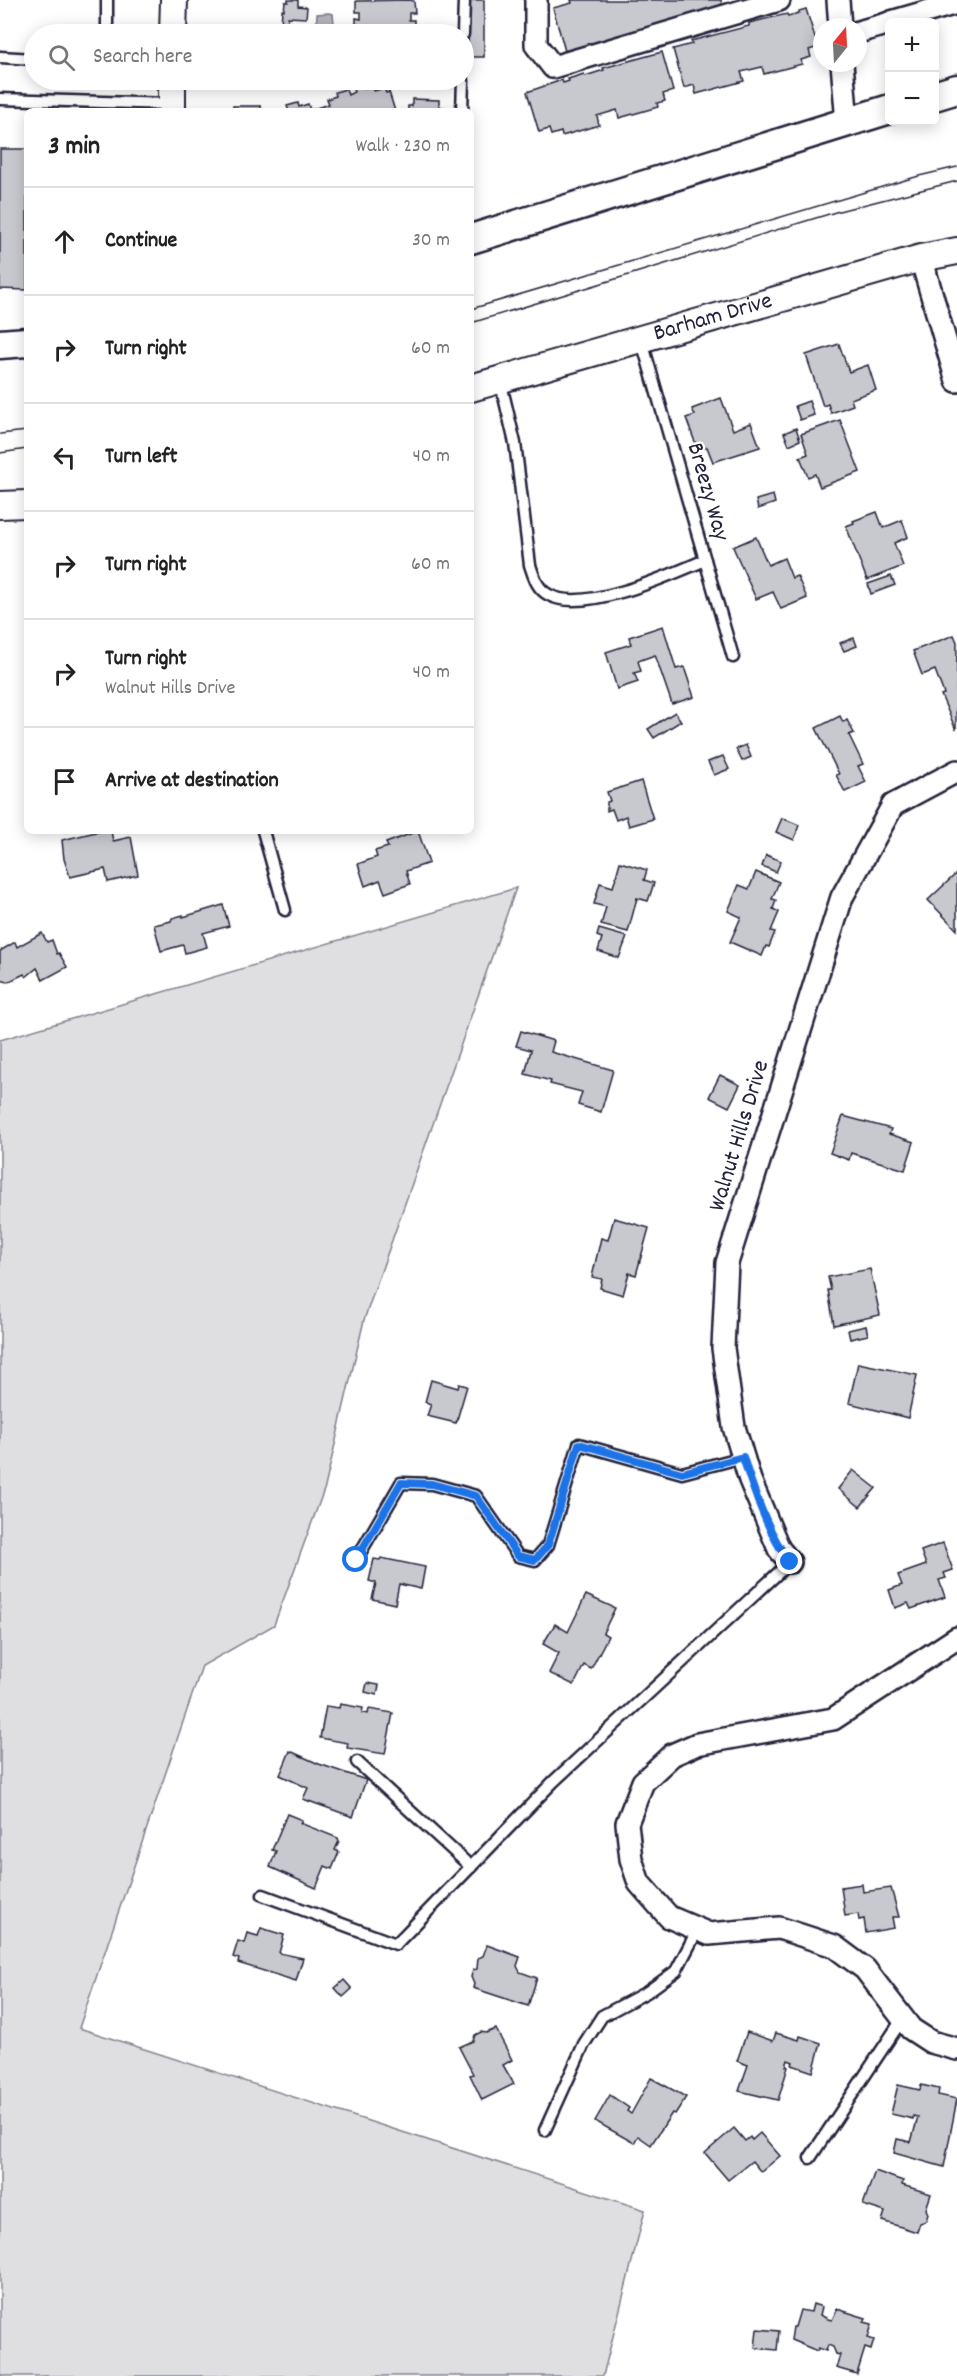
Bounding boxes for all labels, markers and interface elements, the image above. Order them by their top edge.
north arrow [813,18,867,72]
map controls [885,18,939,126]
button: + [885,18,939,72]
search box [24,24,474,90]
icon: search [45,41,78,74]
text: Search here [93,42,192,73]
button: − [885,72,939,126]
text: 3 min [48,129,100,166]
text: Walk · 230 m [356,133,450,161]
icon: ahead [48,225,81,258]
text: Continue [105,226,177,257]
text: 30 m [412,227,450,255]
street label: Barham Drive [650,285,776,351]
icon: right [48,333,81,366]
text: Turn right [105,334,187,365]
text: 60 m [411,335,450,363]
street label: Breezy Way [677,439,738,546]
icon: left [48,441,81,474]
text: Turn left [105,442,177,473]
text: 40 m [412,443,450,471]
icon: right [48,549,81,582]
text: Turn right [105,550,187,581]
text: 60 m [411,551,450,579]
text: Turn right [105,644,187,675]
icon: right [48,657,81,690]
text: 40 m [412,659,450,687]
text: Walnut Hills Drive [105,675,235,703]
icon: arrive [48,765,81,798]
text: Arrive at destination [105,766,279,797]
street label: Walnut Hills Drive [701,1056,779,1216]
route start [342,1546,368,1572]
route end [776,1548,802,1574]

